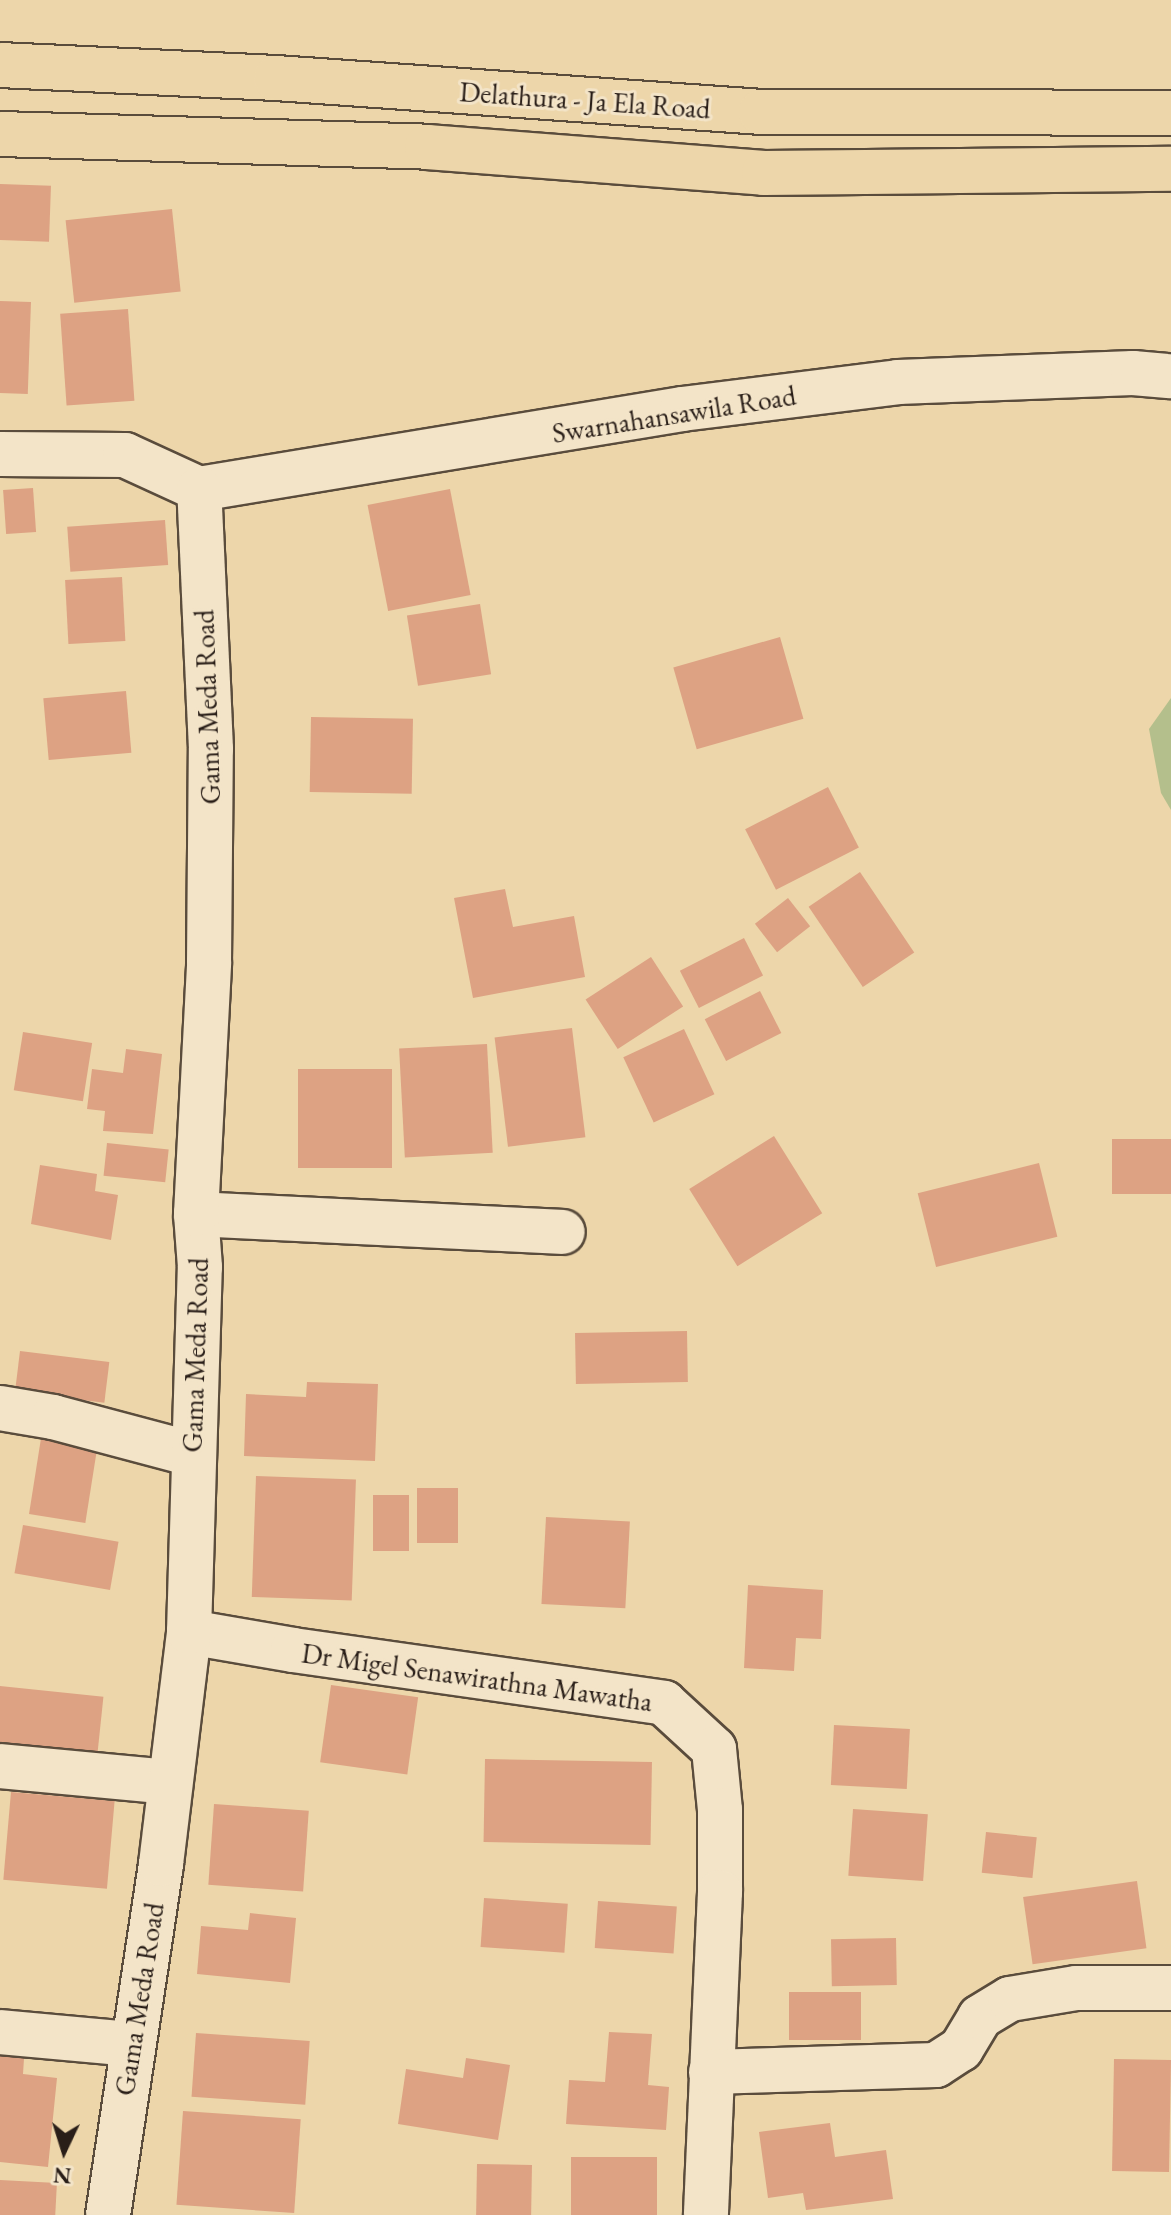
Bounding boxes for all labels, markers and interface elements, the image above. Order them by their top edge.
street label: Delathura - Ja Ela Road [458,74,712,126]
street label: Swarnahansawila Road [550,378,798,450]
street label: Gama Meda Road [187,609,227,805]
street label: Gama Meda Road [175,1257,215,1453]
street label: Dr Migel Senawirathna Mawatha [299,1636,655,1718]
street label: Gama Meda Road [107,1900,171,2098]
north arrow [24,2111,104,2191]
text: N [52,2160,72,2191]

